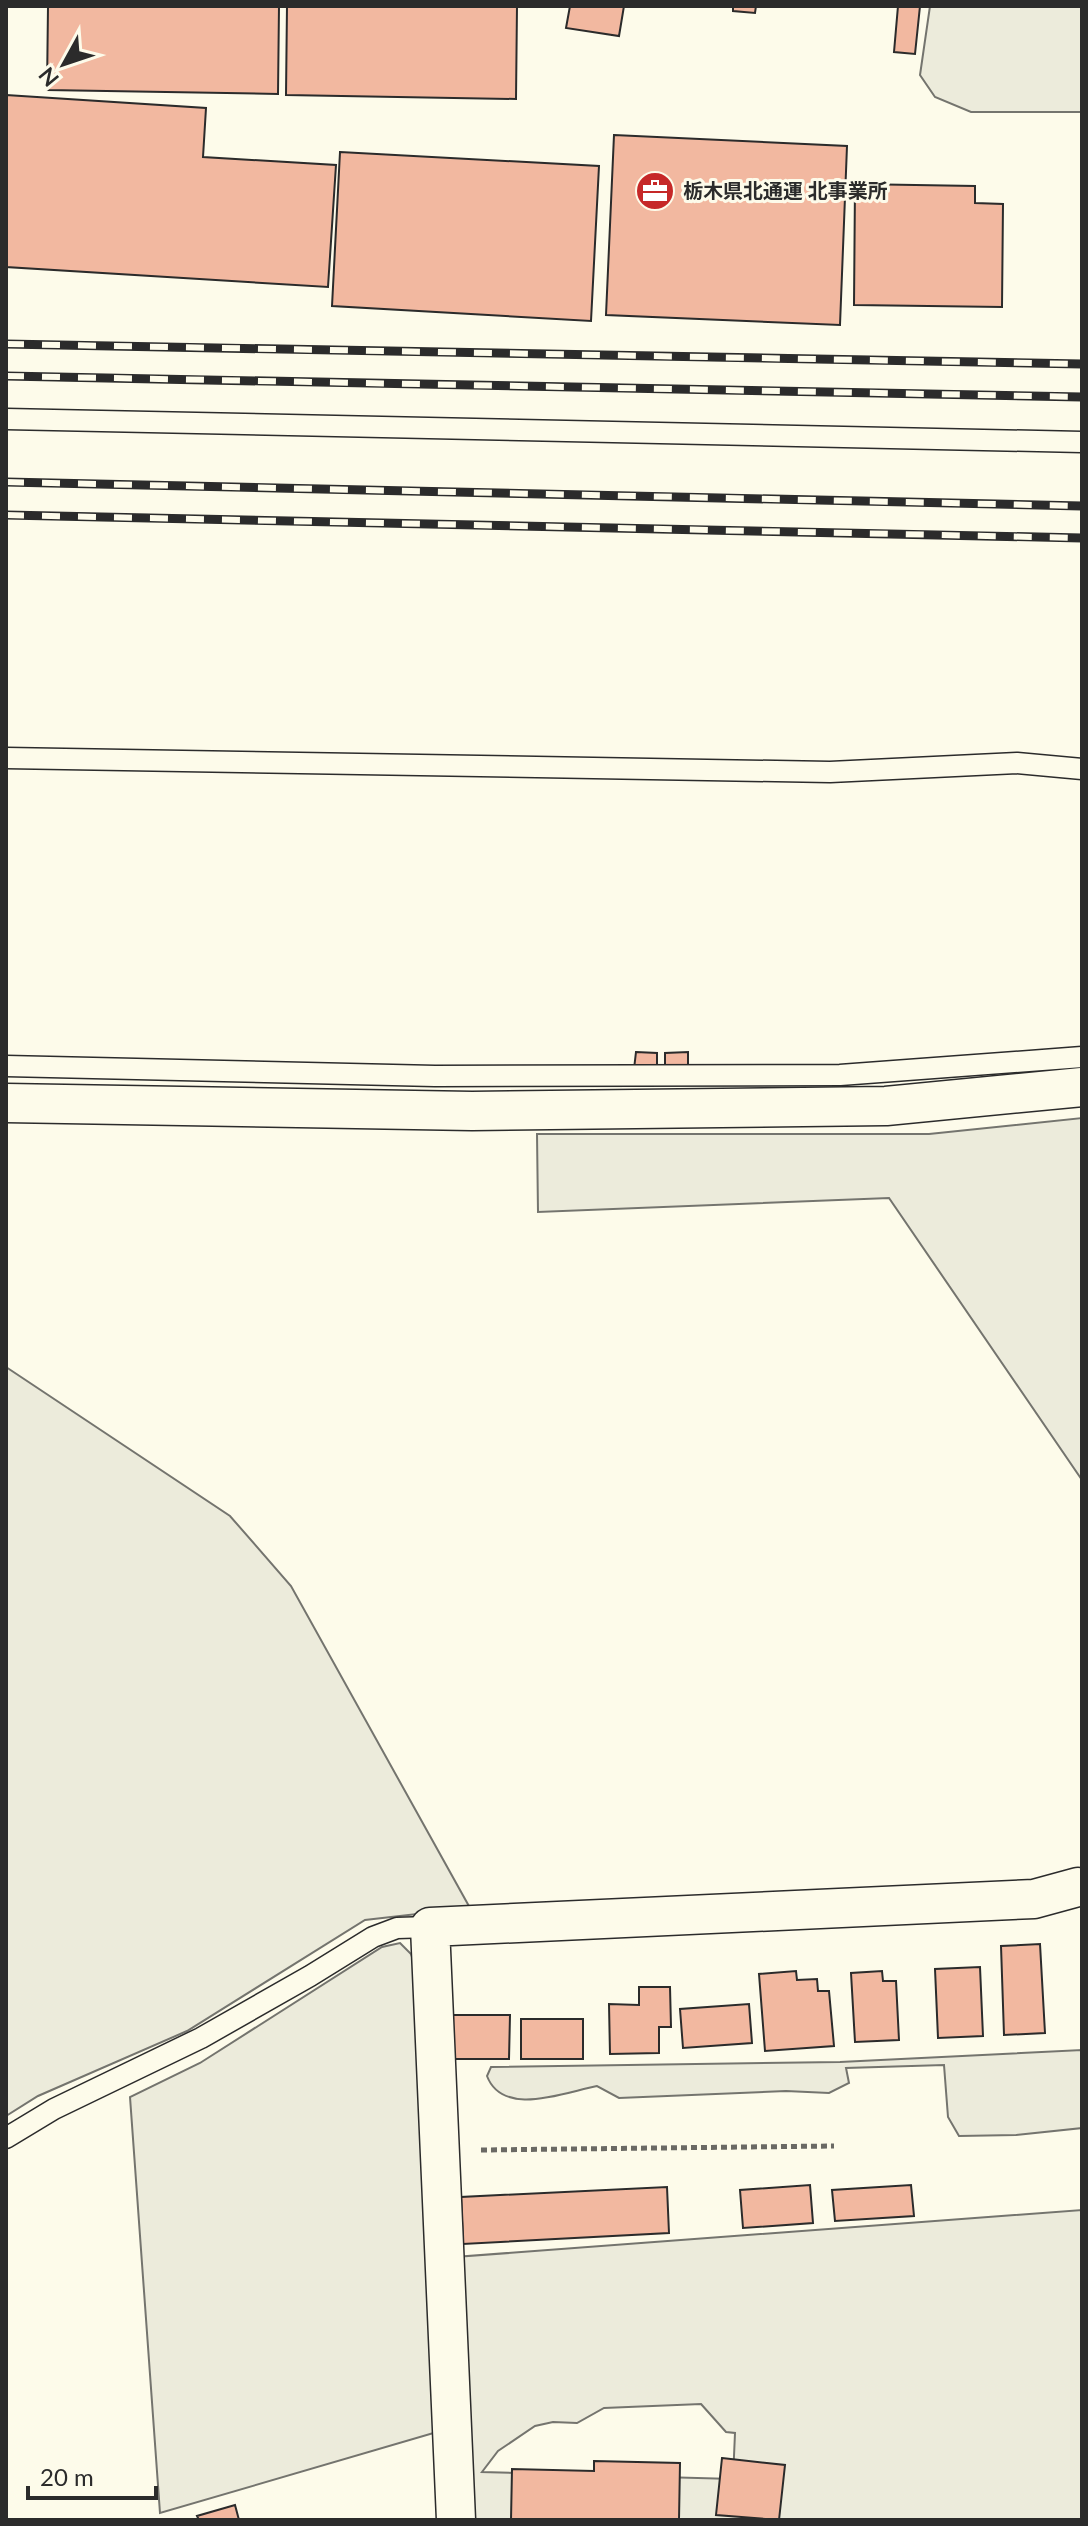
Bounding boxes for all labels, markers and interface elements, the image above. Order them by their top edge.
north arrow [24,24,104,104]
text: N [33,62,64,92]
office icon: 栃木県北通運 北事業所 [634,170,676,212]
place label: 栃木県北通運 北事業所 [683,178,888,202]
scale bar [28,2450,156,2500]
text: 20 m [40,2462,94,2491]

